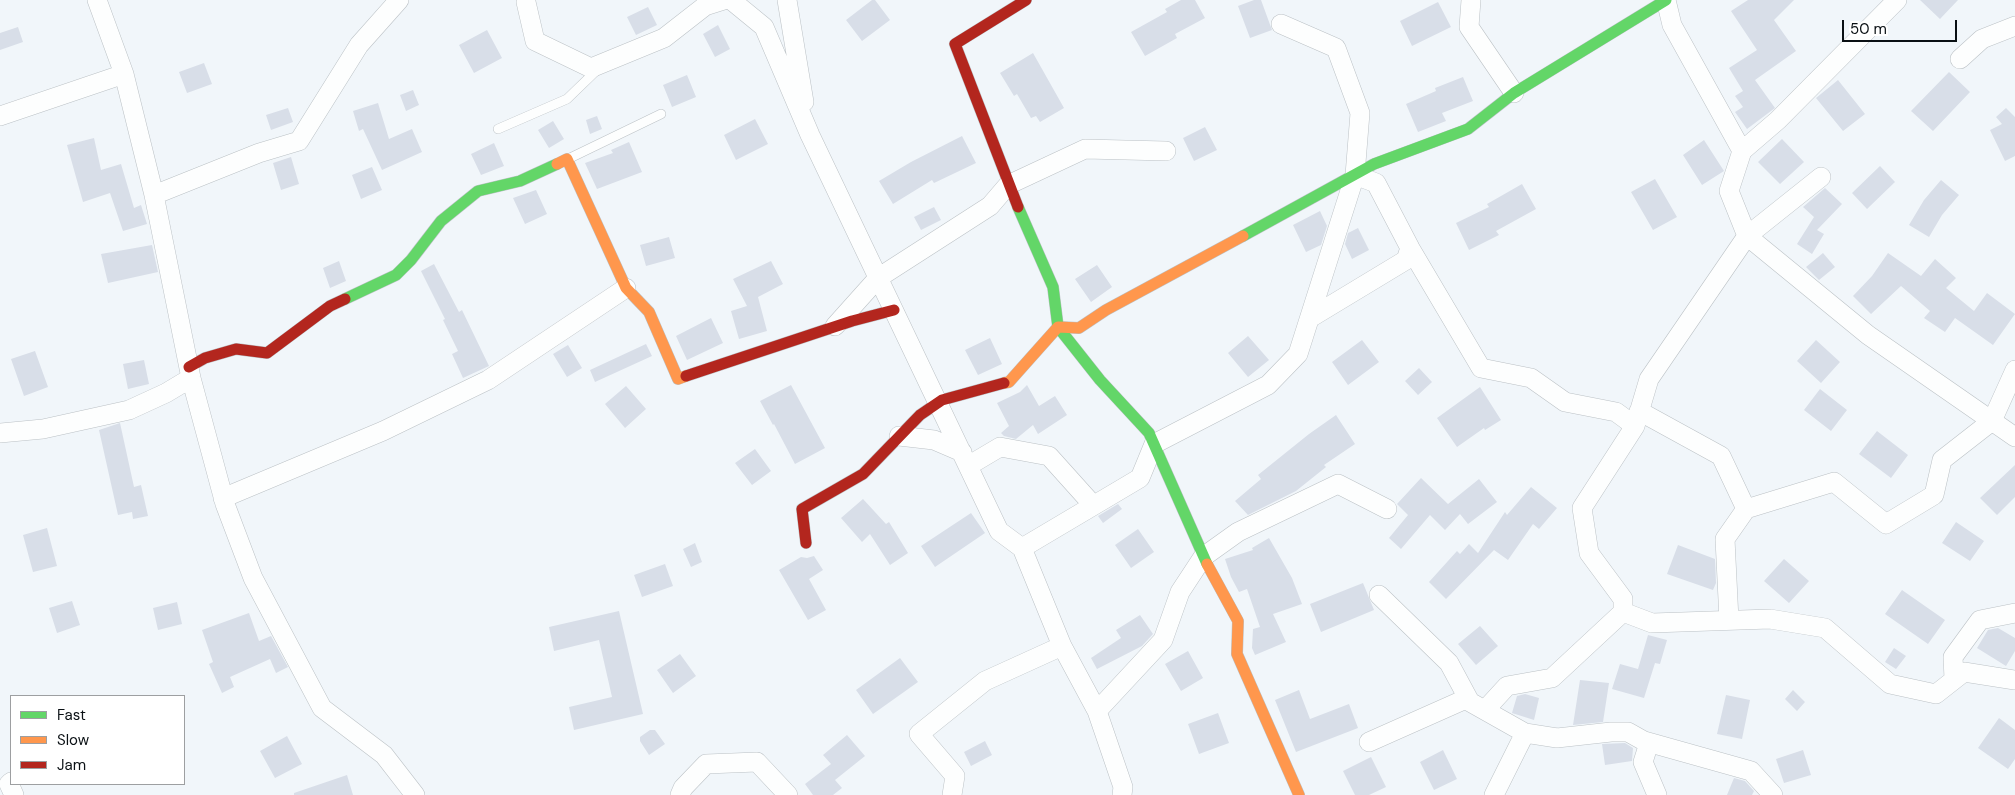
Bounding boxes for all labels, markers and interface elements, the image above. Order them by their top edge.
scale bar [1845,10,1960,42]
text: 50 m [1850,19,1887,39]
legend [10,695,185,785]
text: Fast [57,705,86,725]
text: Slow [57,730,89,750]
text: Jam [57,755,86,775]

